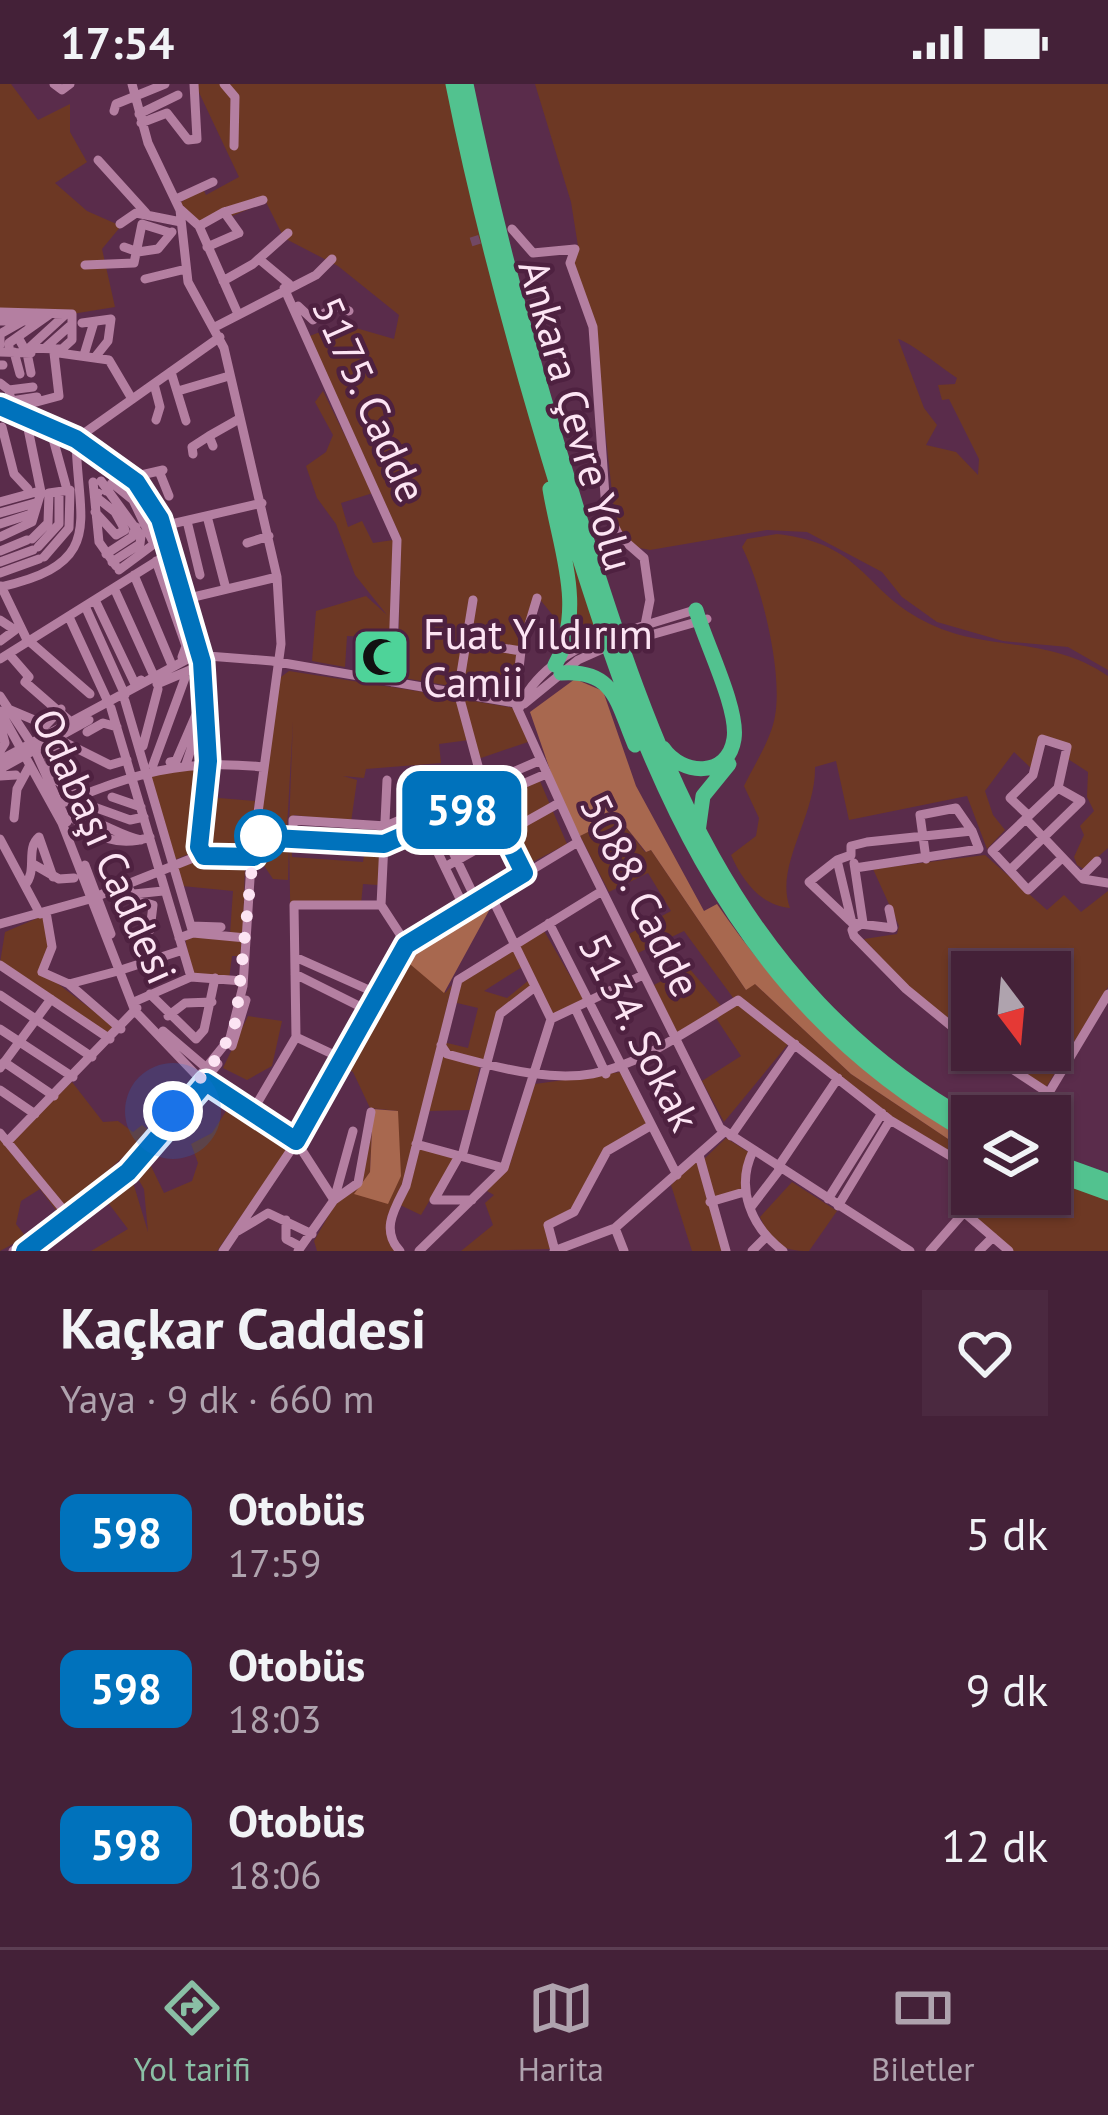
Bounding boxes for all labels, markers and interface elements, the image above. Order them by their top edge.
text: 17:54 [60,13,174,71]
street label: Ankara Çevre Yolu [506,253,648,577]
street label: 5175. Cadde [300,288,440,510]
place label: Fuat Yıldırım Camii [423,606,653,709]
mosque icon: Fuat Yıldırım Camii [350,626,412,688]
street label: Odabaşı Caddesi [20,700,190,992]
line badge: 598 [393,771,531,849]
text: 598 [426,782,498,837]
street label: 5088. Cadde [568,784,714,1006]
unlabelled marker [236,811,286,861]
street label: 5134. Sokak [567,924,713,1140]
north arrow [951,951,1071,1071]
map controls [951,951,1071,1215]
your location [143,1081,203,1141]
button: layers [951,1095,1071,1215]
button: heart [922,1290,1048,1416]
text: Kaçkar Caddesi [60,1291,426,1365]
text: Yaya · 9 dk · 660 m [60,1373,374,1424]
text: Otobüs [228,1479,365,1537]
text: 5 dk [966,1504,1048,1562]
text: 598 [90,1505,162,1560]
text: 17:59 [228,1537,322,1588]
text: Otobüs [228,1635,365,1693]
text: 9 dk [966,1660,1048,1718]
text: 598 [90,1661,162,1716]
text: 18:03 [228,1693,322,1744]
text: Otobüs [228,1791,365,1849]
text: 12 dk [941,1816,1048,1874]
text: 598 [90,1817,162,1872]
text: 18:06 [228,1849,322,1900]
tab: Yol tarifi [134,1975,251,2090]
tab: Harita [518,1975,604,2090]
tab: Biletler [871,1975,974,2090]

